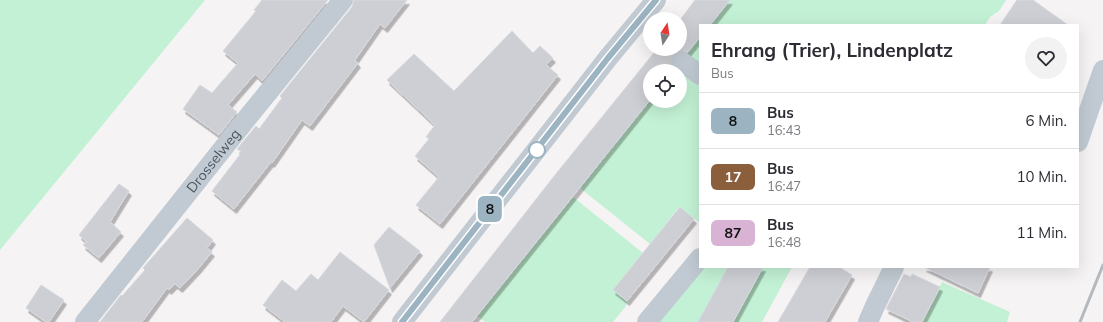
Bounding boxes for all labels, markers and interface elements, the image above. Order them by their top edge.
north arrow [643,12,687,56]
map controls [643,12,687,108]
button: heart [1025,37,1067,79]
text: Ehrang (Trier), Lindenplatz [711,38,953,62]
button: locate [643,64,687,108]
text: Bus [711,65,734,81]
text: Bus [767,103,794,122]
text: 6 Min. [1025,111,1067,130]
text: 8 [729,112,737,130]
text: 16:43 [767,122,801,138]
street label: Drosselweg [182,125,244,196]
unlabelled marker [528,141,546,159]
text: Bus [767,159,794,178]
text: 10 Min. [1016,167,1067,186]
text: 17 [725,168,741,186]
text: 16:47 [767,178,801,194]
line badge: 8 [477,196,503,222]
text: 8 [486,200,494,218]
text: Bus [767,215,794,234]
text: 11 Min. [1016,223,1067,242]
text: 87 [725,224,741,242]
text: 16:48 [767,234,801,250]

